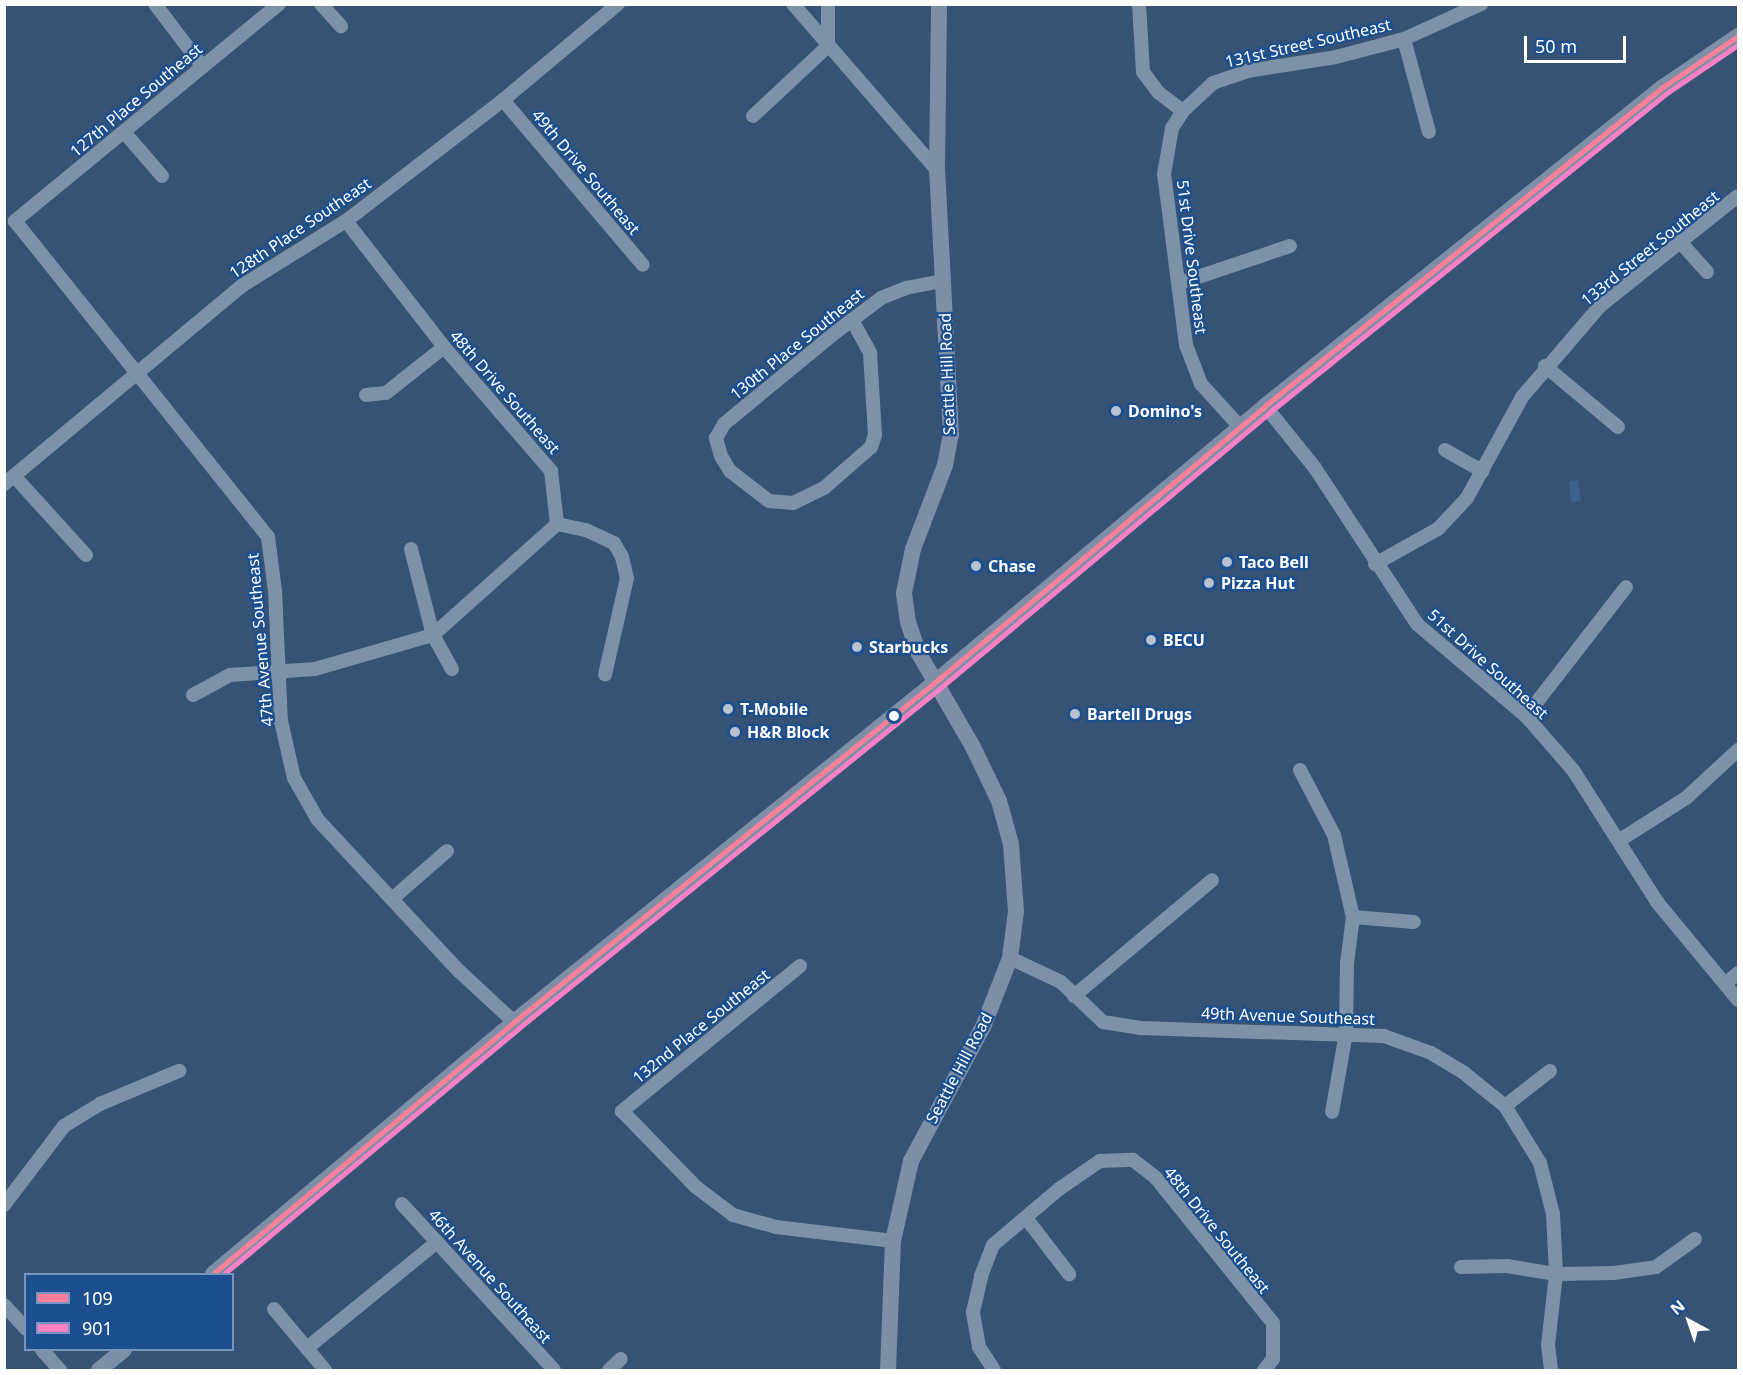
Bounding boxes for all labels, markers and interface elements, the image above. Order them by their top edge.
street label: 131st Street Southeast [1223,15,1393,71]
scale bar [1527,24,1629,62]
text: 50 m [1535,34,1577,58]
street label: 127th Place Southeast [66,39,206,161]
street label: 49th Drive Southeast [528,106,644,238]
street label: 128th Place Southeast [226,174,374,282]
street label: 51st Drive Southeast [1173,179,1211,335]
street label: 133rd Street Southeast [1577,186,1723,310]
street label: 130th Place Southeast [726,284,868,404]
street label: Seattle Hill Road [935,312,959,436]
street label: 48th Drive Southeast [446,326,564,458]
place label: Domino's [1128,401,1202,421]
marker: Domino's [1109,404,1123,418]
place label: Taco Bell [1239,552,1309,572]
street label: 47th Avenue Southeast [243,553,277,727]
marker: Taco Bell [1220,555,1234,569]
place label: Chase [988,556,1036,576]
marker: Chase [969,559,983,573]
place label: Pizza Hut [1221,573,1295,593]
marker: Pizza Hut [1202,576,1216,590]
street label: 51st Drive Southeast [1424,605,1552,723]
place label: BECU [1163,630,1205,650]
marker: BECU [1144,633,1158,647]
place label: Starbucks [869,637,948,657]
marker: Starbucks [850,640,864,654]
place label: T-Mobile [740,699,808,719]
marker: T-Mobile [721,702,735,716]
place label: Bartell Drugs [1087,704,1192,724]
marker: Bartell Drugs [1068,707,1082,721]
unlabelled marker [888,710,900,722]
place label: H&R Block [747,722,829,742]
marker: H&R Block [728,725,742,739]
street label: 132nd Place Southeast [629,965,773,1087]
street label: 49th Avenue Southeast [1201,1003,1375,1029]
street label: Seattle Hill Road [922,1009,996,1127]
street label: 48th Drive Southeast [1160,1163,1274,1297]
street label: 46th Avenue Southeast [425,1205,555,1347]
legend [24,1273,234,1351]
text: 109 [82,1286,113,1310]
north arrow [1659,1291,1719,1351]
text: N [1665,1295,1689,1320]
text: 901 [82,1316,113,1340]

